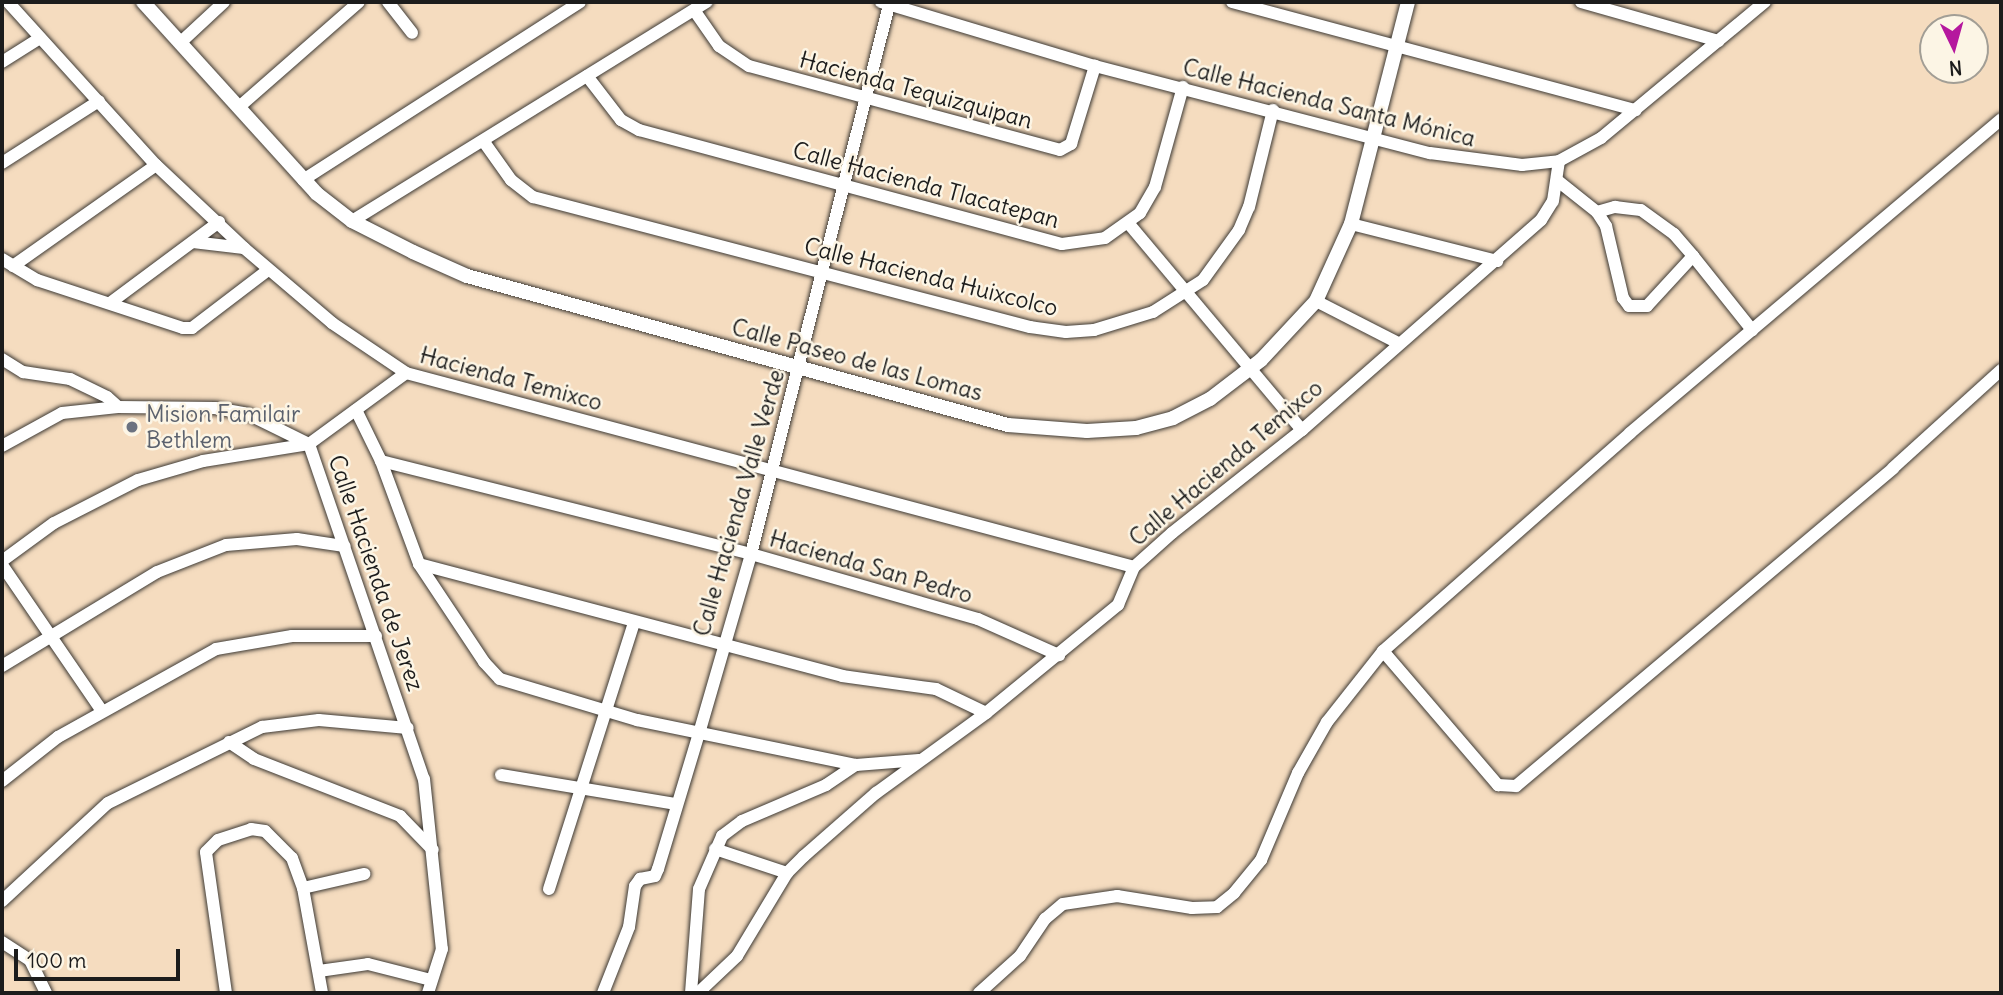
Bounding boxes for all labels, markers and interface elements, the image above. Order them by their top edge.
north arrow [1919,14,1989,84]
street label: Hacienda Tequizquipan [796,46,1036,134]
street label: Calle Hacienda Santa Mónica [1180,53,1478,153]
text: N [1948,55,1963,80]
street label: Calle Hacienda Tlacatepan [790,136,1062,234]
street label: Calle Hacienda Huixcolco [801,232,1061,322]
street label: Calle Paseo de las Lomas [729,313,985,407]
street label: Hacienda Temixco [417,341,605,417]
street label: Calle Hacienda Valle Verde [688,367,790,639]
street label: Calle Hacienda Temixco [1124,374,1328,552]
place label: Mision Familair Bethlem [146,400,300,454]
marker: Mision Familair Bethlem [124,419,140,435]
street label: Calle Hacienda de Jerez [323,451,429,695]
street label: Hacienda San Pedro [766,525,976,609]
scale bar [18,936,184,980]
text: 100 m [27,947,86,974]

